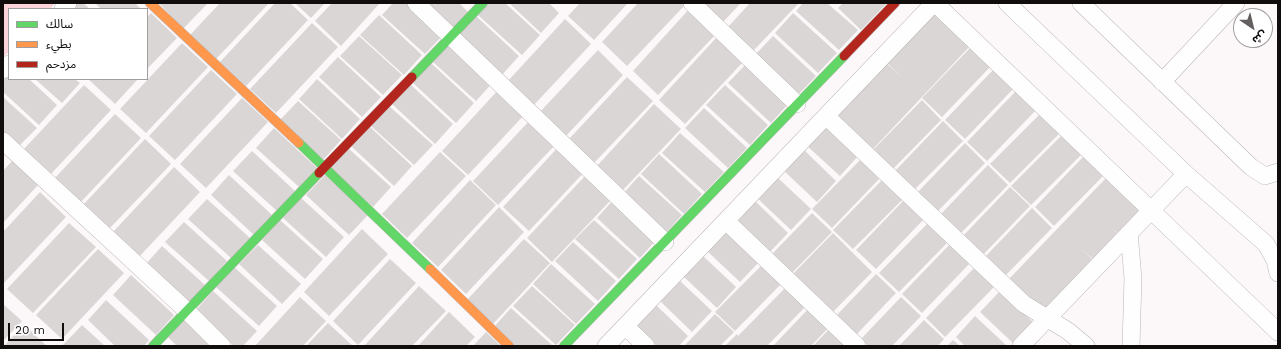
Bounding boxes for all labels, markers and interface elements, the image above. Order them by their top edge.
legend [8,8,148,80]
north arrow [1233,8,1273,48]
text: سالك [46,17,73,31]
text: ش [1250,28,1270,47]
text: بطيء [46,37,72,51]
text: مزدحم [46,57,76,71]
scale bar [10,315,66,341]
text: 20 m [15,323,45,337]

